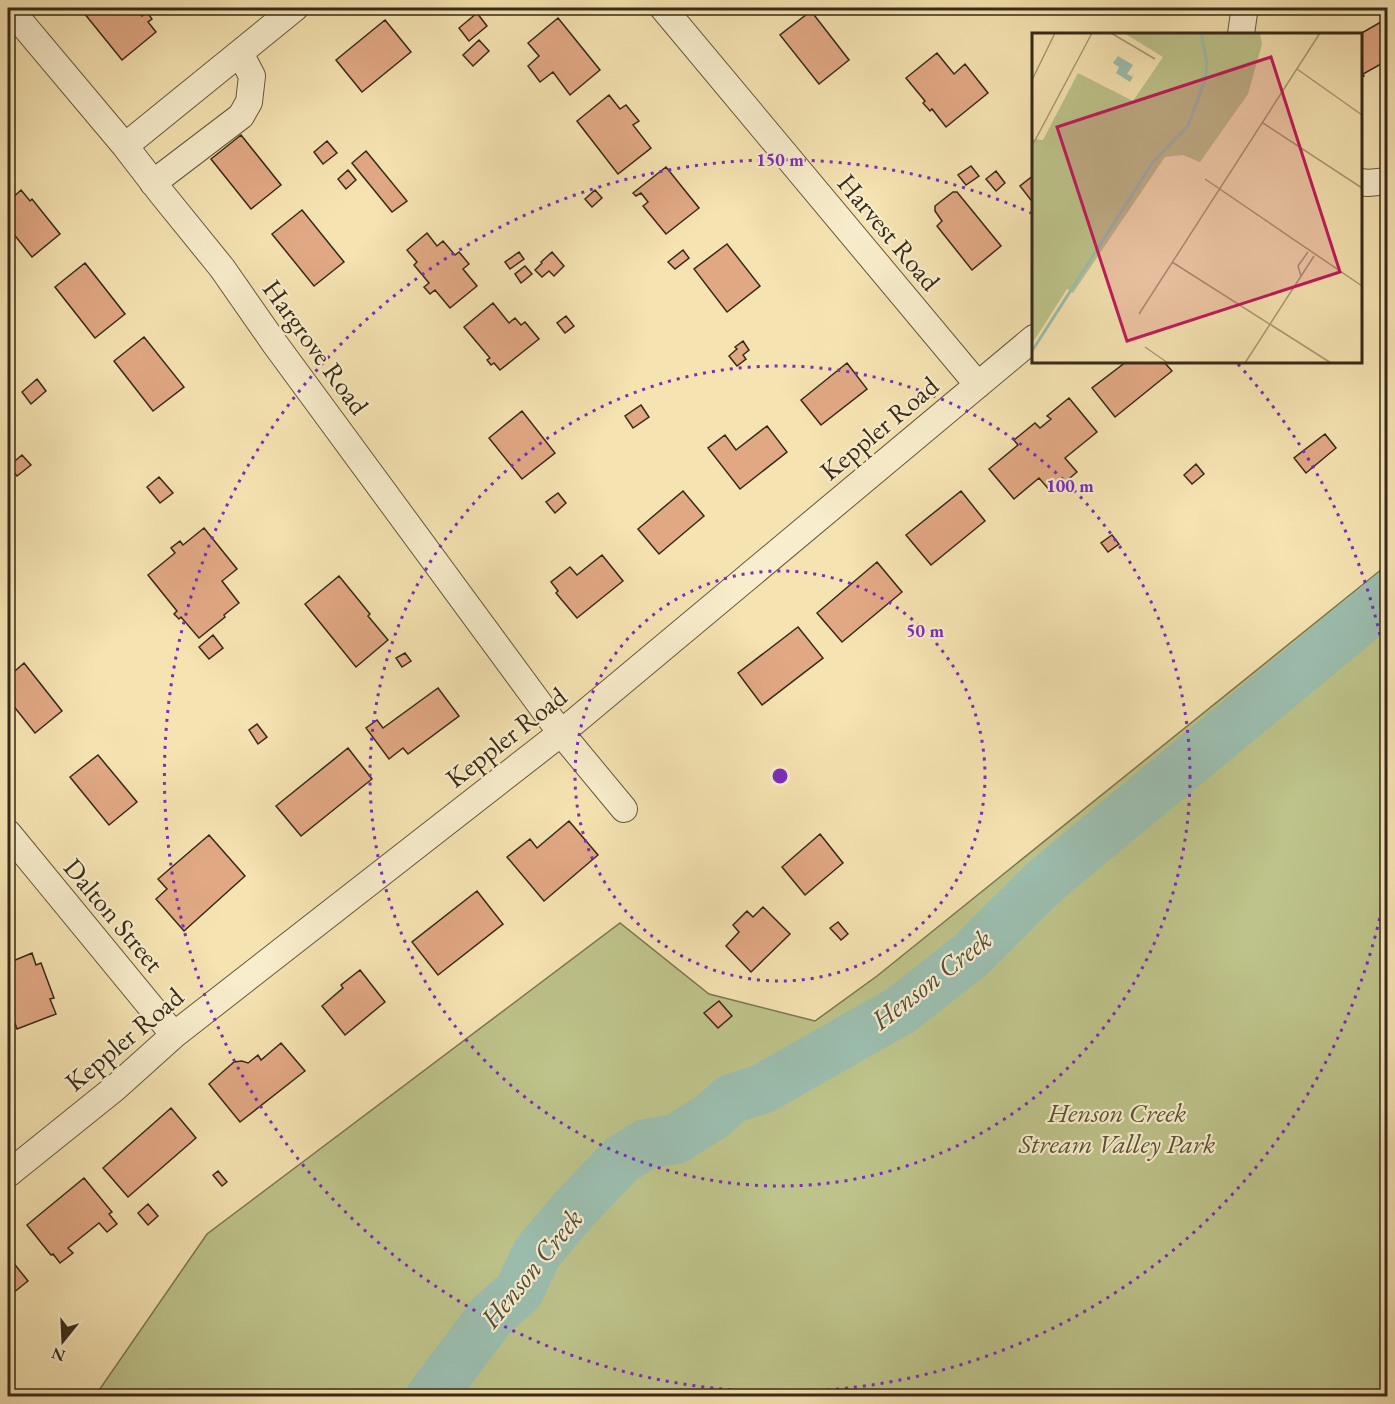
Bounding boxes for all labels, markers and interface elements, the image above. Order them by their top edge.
inset map [1032,33,1362,363]
text: 150 m [756,148,804,171]
street label: Harvest Road [830,166,948,298]
street label: Hargrove Road [255,272,377,422]
street label: Keppler Road [812,368,946,488]
text: 100 m [1046,474,1094,497]
text: 50 m [906,619,944,642]
street label: Keppler Road [438,679,574,795]
centre of rings [770,766,790,786]
street label: Dalton Street [56,851,172,980]
water label: Henson Creek [863,920,999,1038]
street label: Keppler Road [57,979,191,1099]
park label: Henson Creek Stream Valley Park [1018,1095,1215,1161]
water label: Henson Creek [471,1201,590,1336]
north arrow [33,1311,93,1371]
text: N [49,1343,68,1367]

